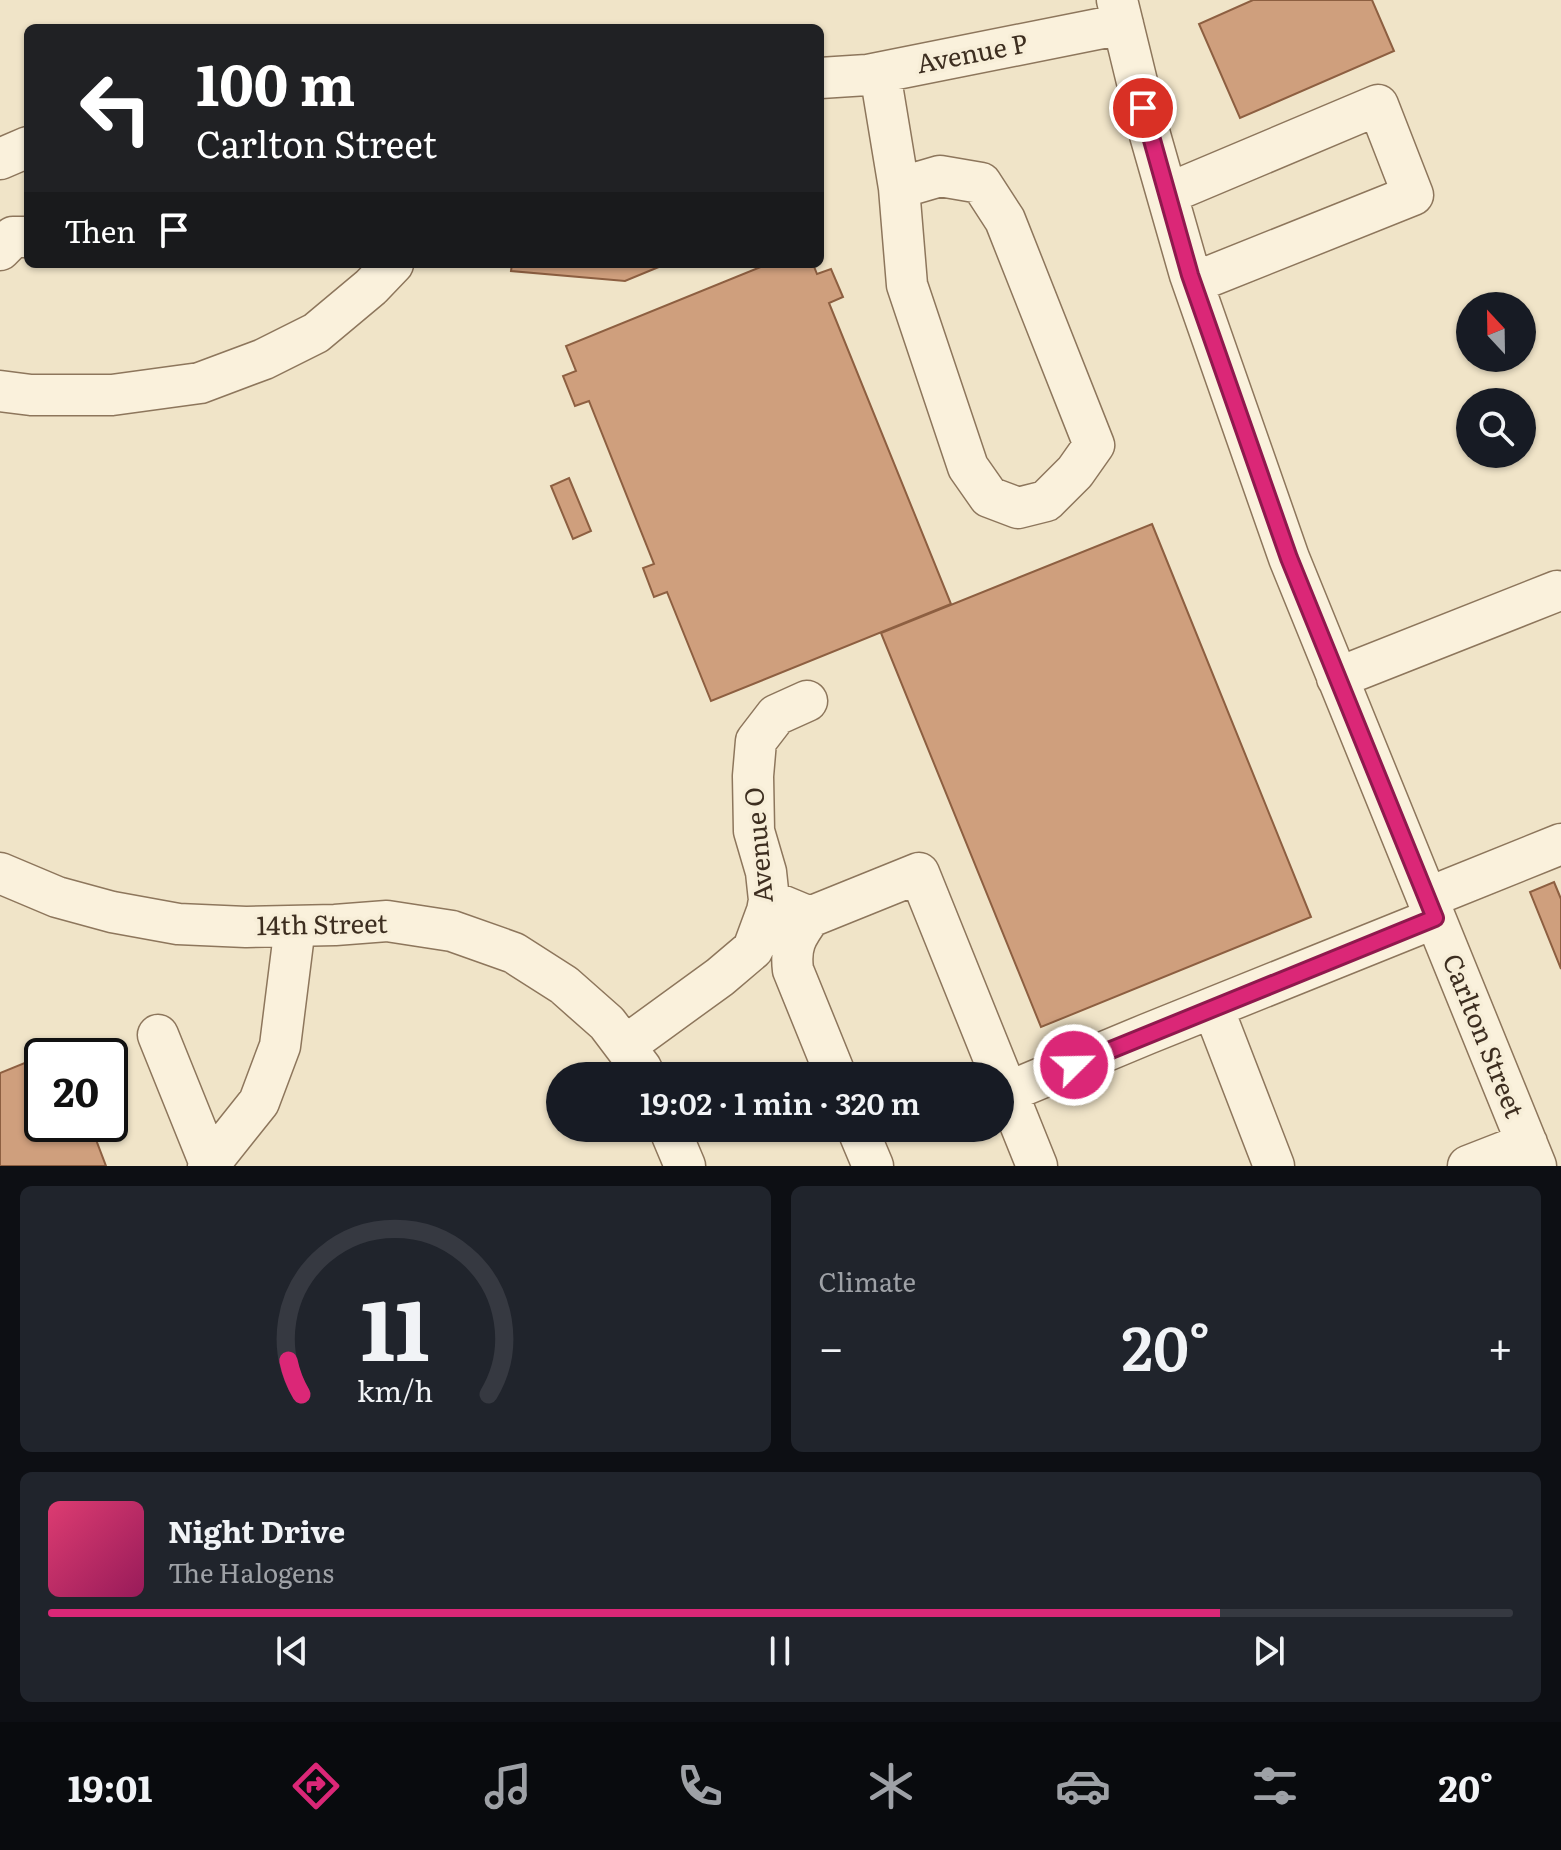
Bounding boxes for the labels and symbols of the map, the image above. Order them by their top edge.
street label: Avenue P [913,22,1030,81]
pin [1109,74,1177,142]
north arrow [1456,292,1536,372]
street label: Avenue O [732,786,781,905]
street label: 14th Street [256,902,388,943]
street label: Carlton Street [1435,947,1536,1124]
position arrow [1032,1023,1116,1107]
speed limit sign: 20 [24,1038,128,1142]

